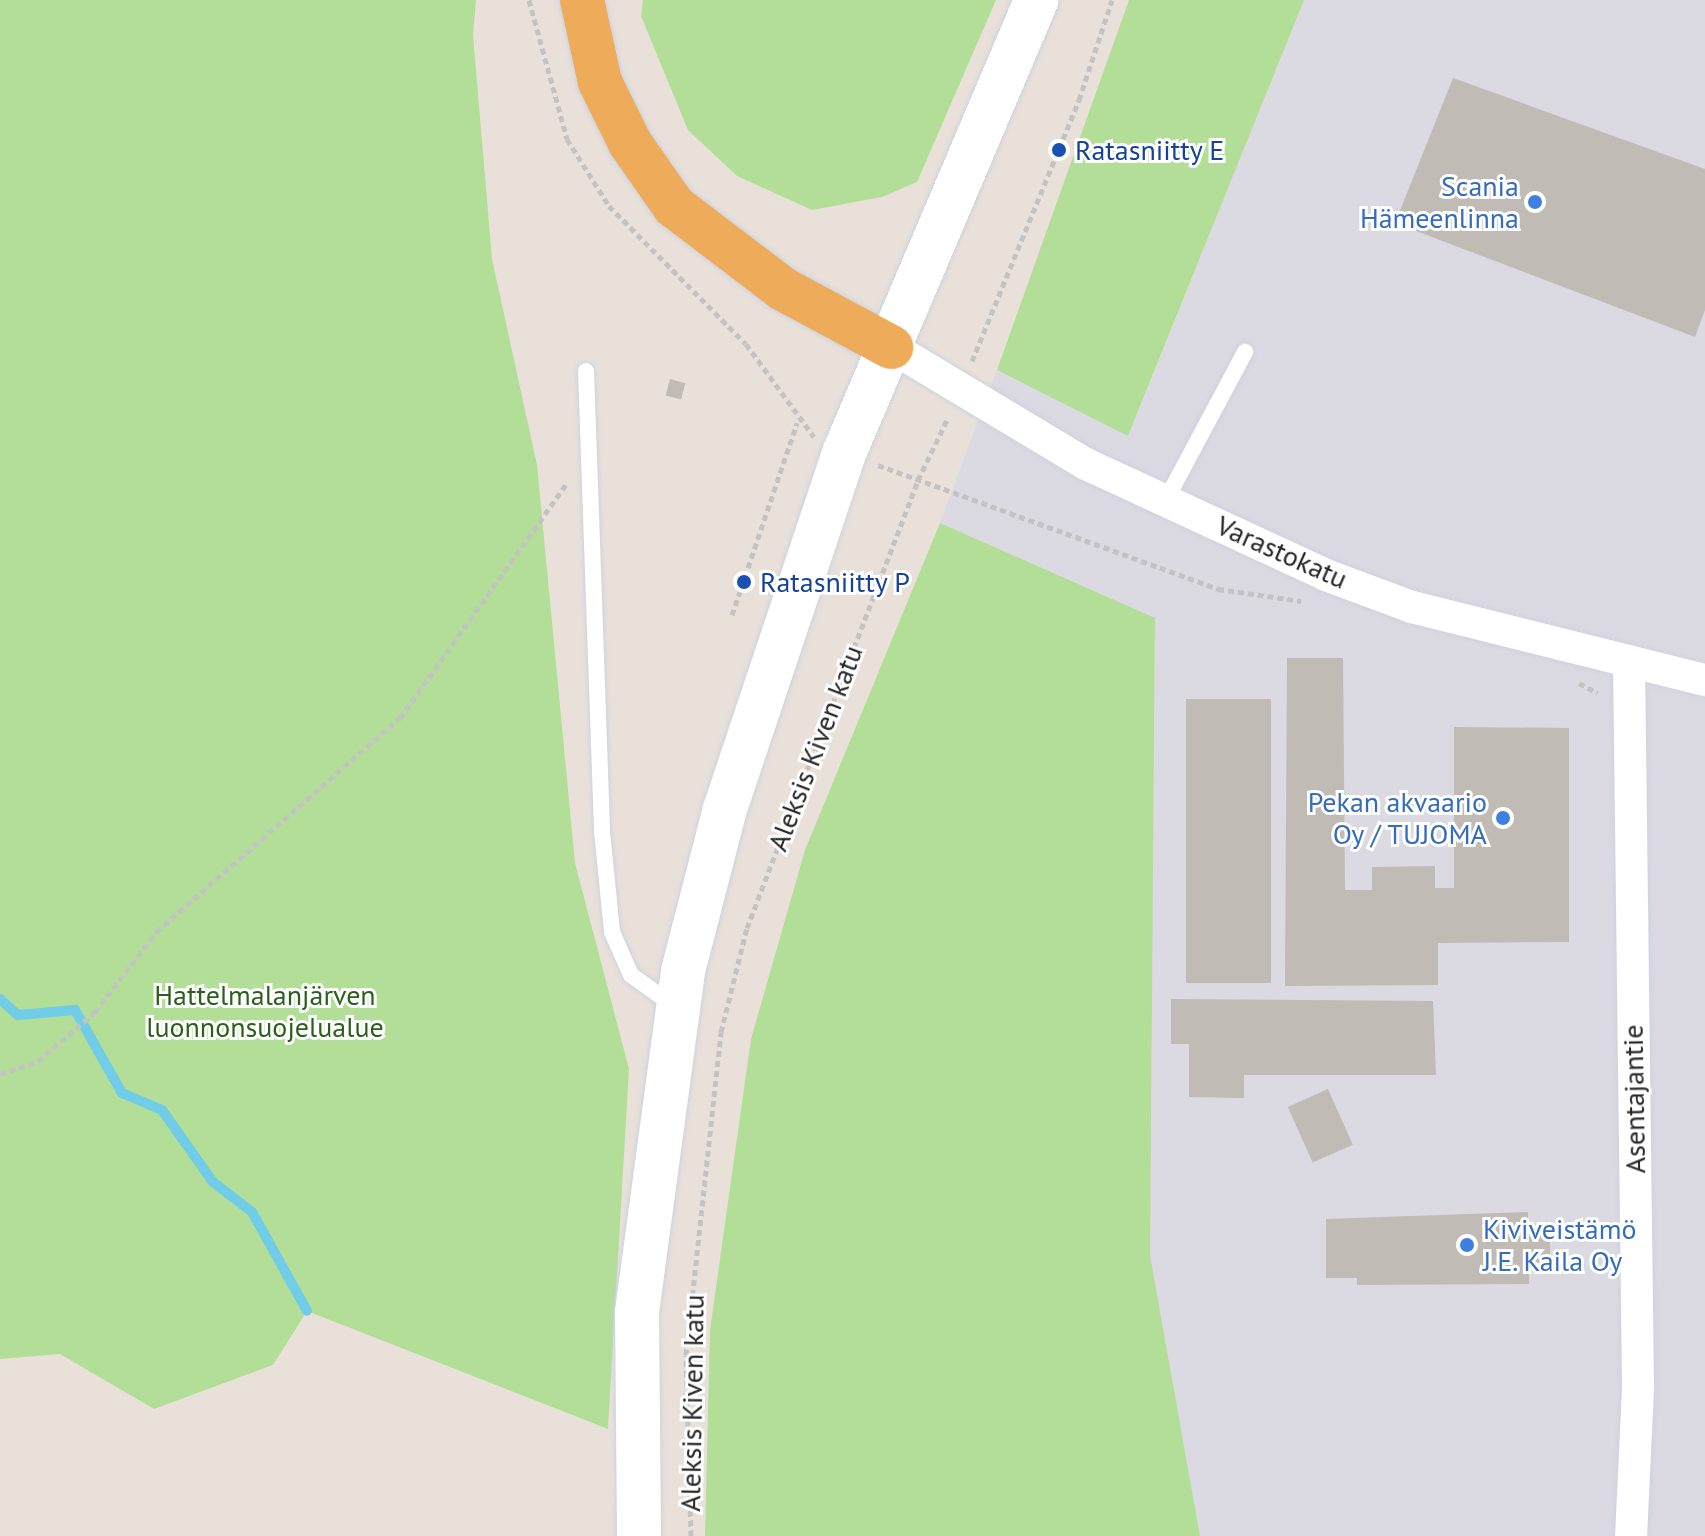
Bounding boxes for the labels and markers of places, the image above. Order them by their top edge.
place label: Ratasniitty E [1075,133,1225,167]
marker: Ratasniitty E [1050,141,1068,159]
place label: Scania Hämeenlinna [1360,169,1519,235]
marker: Scania Hämeenlinna [1526,193,1544,211]
place label: Ratasniitty P [760,565,911,599]
marker: Ratasniitty P [735,573,753,591]
place label: Pekan akvaario Oy / TUJOMA [1308,785,1487,851]
marker: Pekan akvaario Oy / TUJOMA [1494,809,1512,827]
place label: Kiviveistämö J.E. Kaila Oy [1483,1212,1636,1278]
marker: Kiviveistämö J.E. Kaila Oy [1458,1236,1476,1254]

